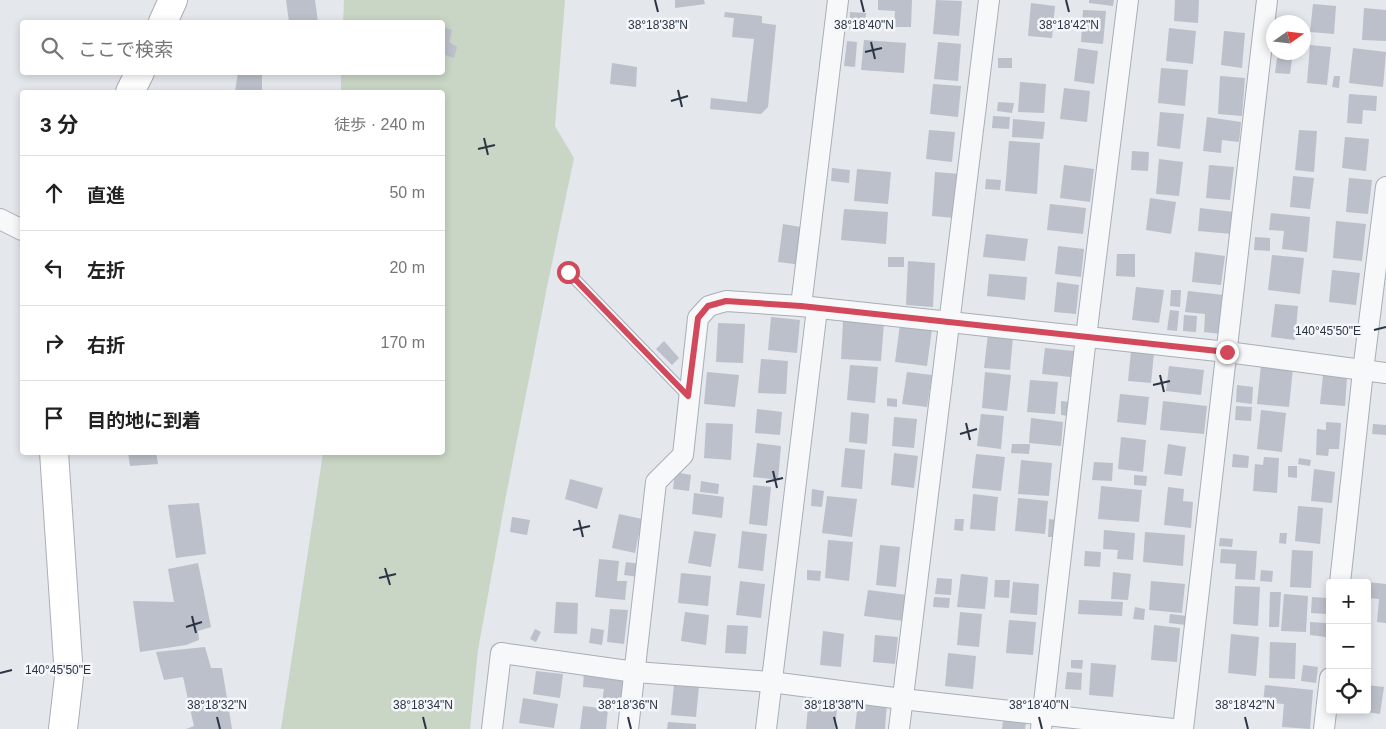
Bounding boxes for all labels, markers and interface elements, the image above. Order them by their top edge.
north arrow [1266,15,1311,60]
text: 38°18'38"N [628,18,688,32]
text: 38°18'40"N [834,18,894,32]
text: 38°18'42"N [1039,18,1099,32]
search box [20,20,445,75]
icon: search [38,34,66,62]
text: ここで検索 [78,39,173,60]
text: 3 分 [40,113,79,136]
text: 徒歩 · 240 m [334,116,425,133]
icon: ahead [40,179,68,207]
text: 50 m [389,184,425,201]
text: 直進 [87,185,125,206]
icon: left [40,254,68,282]
text: 20 m [389,259,425,276]
text: 左折 [87,260,125,281]
route start [557,261,580,284]
text: 140°45'50"E [1295,324,1361,338]
icon: right [40,329,68,357]
text: 170 m [381,334,425,351]
text: 右折 [87,335,125,356]
route end [1216,341,1239,364]
icon: arrive [40,404,68,432]
text: 目的地に到着 [87,410,201,431]
map controls [1326,579,1371,714]
button: + [1326,579,1371,624]
button: − [1326,624,1371,669]
text: 140°45'50"E [25,663,91,677]
button: locate [1326,669,1371,714]
text: 38°18'32"N [187,698,247,712]
text: 38°18'34"N [393,698,453,712]
text: 38°18'36"N [598,698,658,712]
text: 38°18'38"N [804,698,864,712]
text: 38°18'40"N [1009,698,1069,712]
text: 38°18'42"N [1215,698,1275,712]

